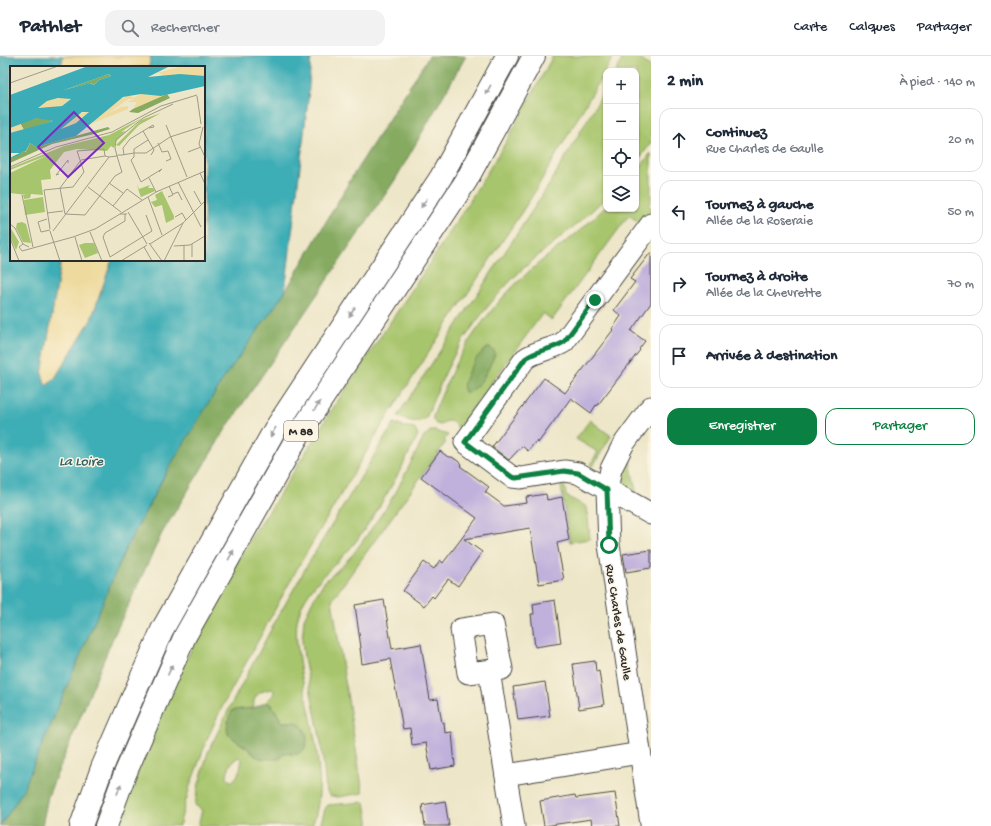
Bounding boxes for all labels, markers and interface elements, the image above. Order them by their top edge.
search box [105,10,385,46]
text: Pathlet [20,16,81,39]
icon: search [119,17,141,39]
text: Rechercher [151,19,219,37]
text: Carte [794,19,827,36]
text: Calques [849,19,895,36]
text: Partager [917,19,971,36]
inset map [10,66,205,261]
map controls [603,68,639,212]
button: + [603,68,639,104]
text: 2 min [667,72,703,92]
text: À pied · 140 m [899,75,975,90]
one-way arrow [485,84,491,96]
button: − [603,104,639,140]
text: Continuez [706,124,767,142]
icon: ahead [668,129,690,151]
text: 20 m [948,133,974,148]
button: locate [603,140,639,176]
text: Rue Charles de Gaulle [706,142,823,157]
button: layers [603,176,639,212]
text: Tournez à gauche [706,196,814,214]
one-way arrow [420,197,427,209]
icon: left [668,201,690,223]
text: 50 m [947,205,974,220]
text: Allée de la Roseraie [706,214,813,229]
text: Tournez à droite [706,268,808,286]
icon: right [668,273,690,295]
text: 70 m [948,277,974,292]
text: Allée de la Chevrette [706,286,822,301]
route end [586,291,604,309]
one-way arrow [348,306,356,317]
icon: arrive [668,345,690,367]
text: Arrivée à destination [706,347,837,365]
one-way arrow [314,400,321,412]
button: Enregistrer [667,408,817,445]
button: Partager [825,408,975,445]
road number: M 88 [284,421,318,441]
one-way arrow [270,426,277,438]
water label: La Loire [59,454,104,471]
route start [600,536,618,554]
one-way arrow [227,549,234,561]
street label: Rue Charles de Gaulle [601,563,634,682]
one-way arrow [168,663,174,675]
one-way arrow [117,783,123,795]

